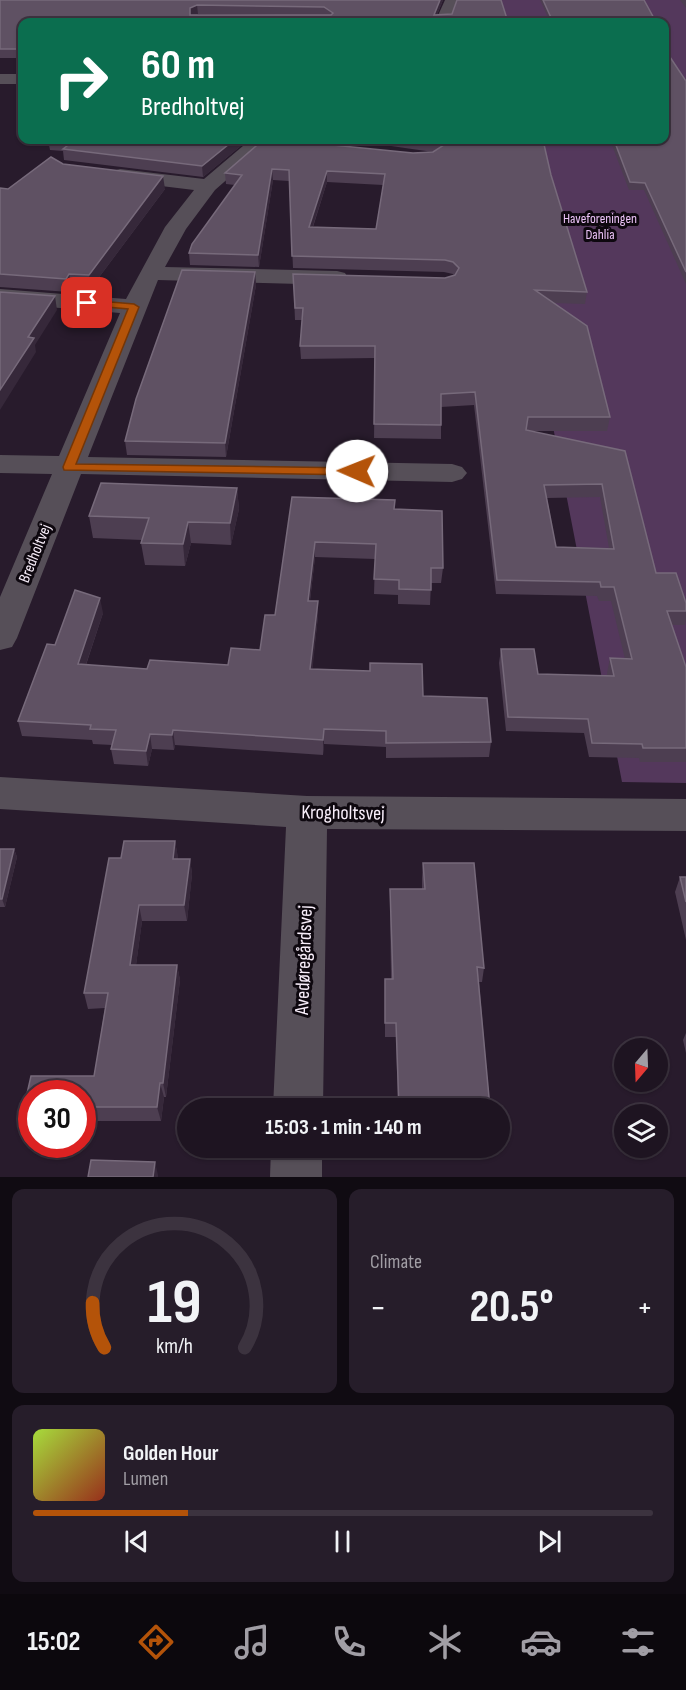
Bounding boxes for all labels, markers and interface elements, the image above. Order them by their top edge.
text: 60 m [141,40,215,91]
icon: right [42,42,120,120]
text: Bredholtvej [141,91,244,123]
park label: Haveforeningen Dahlia [563,210,637,243]
pin [61,277,112,328]
icon: arrive [70,286,103,319]
position arrow [325,439,389,503]
street label: Bredholtvej [15,521,56,586]
street label: Krogholtsvej [301,800,385,826]
street label: Avedøregårdsvej [290,905,318,1016]
north arrow [614,1038,668,1092]
map controls [614,1038,668,1158]
speed limit sign: 30 [18,1080,96,1158]
button: layers [614,1104,668,1158]
text: 15:03 · 1 min · 140 m [265,1114,422,1141]
text: Climate [370,1250,422,1274]
text: 19 [147,1266,202,1341]
text: 20.5° [469,1280,554,1335]
text: − [370,1288,386,1328]
text: + [637,1288,653,1328]
text: km/h [156,1334,193,1359]
text: Golden Hour [123,1440,219,1467]
text: Lumen [123,1467,168,1491]
icon: previous [120,1525,153,1558]
icon: pause [326,1525,359,1558]
icon: next [533,1525,566,1558]
icon: directions [135,1621,177,1663]
icon: music [231,1621,273,1663]
icon: phone [328,1621,370,1663]
icon: climate [424,1621,466,1663]
icon: car [520,1621,562,1663]
icon: filters [617,1621,659,1663]
text: 15:02 [27,1626,80,1658]

